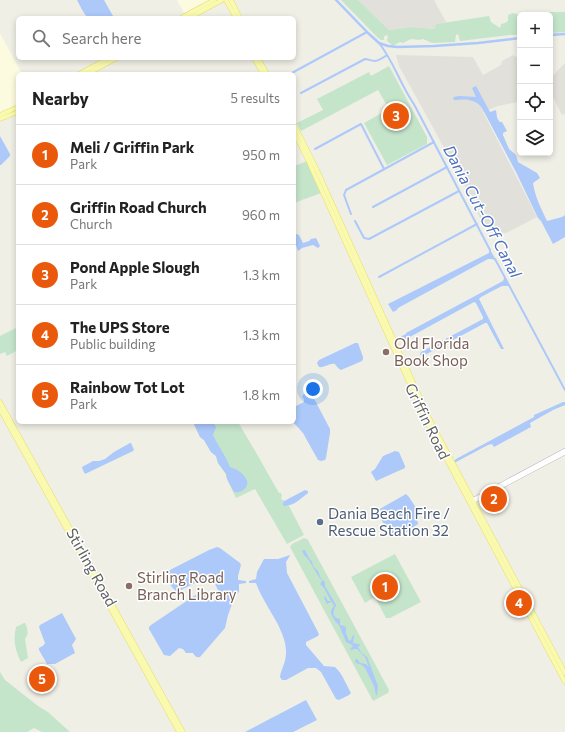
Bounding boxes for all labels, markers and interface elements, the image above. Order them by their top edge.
map controls [517,12,553,156]
button: + [517,12,553,48]
search box [16,16,296,60]
icon: search [30,27,52,49]
text: Search here [62,29,141,47]
button: − [517,48,553,84]
button: locate [517,84,553,120]
text: Nearby [32,88,89,109]
text: 5 results [230,90,280,106]
pin: 3 [383,101,409,131]
button: layers [517,120,553,156]
text: Meli / Griffin Park [70,138,194,156]
water label: Dania Cut-Off Canal [440,141,526,281]
text: 1 [42,147,48,163]
text: 950 m [242,147,280,163]
text: Park [70,156,97,172]
text: Griffin Road Church [70,198,207,216]
text: 2 [41,207,49,223]
text: 960 m [242,207,280,223]
text: Church [70,216,112,232]
text: Pond Apple Slough [70,258,200,276]
text: 3 [41,267,49,283]
text: 1.3 km [243,267,280,283]
text: Park [70,276,97,292]
text: The UPS Store [70,318,170,336]
text: 4 [41,327,49,343]
text: 1.3 km [243,327,280,343]
place label: Old Florida Book Shop [394,334,469,369]
text: Public building [70,336,156,352]
marker: Old Florida Book Shop [381,347,391,357]
text: Rainbow Tot Lot [70,378,185,396]
your location [303,379,323,399]
street label: Griffin Road [402,380,454,462]
text: 5 [41,387,49,403]
text: 1.8 km [243,387,280,403]
text: Park [70,396,97,412]
pin: 2 [481,484,507,514]
place label: Dania Beach Fire / Rescue Station 32 [328,504,450,539]
marker: Dania Beach Fire / Rescue Station 32 [315,517,325,527]
street label: Stirling Road [63,525,121,609]
place label: Stirling Road Branch Library [137,568,237,603]
pin: 1 [372,572,398,602]
marker: Stirling Road Branch Library [124,581,134,591]
pin: 4 [506,588,532,618]
pin: 5 [29,664,55,694]

